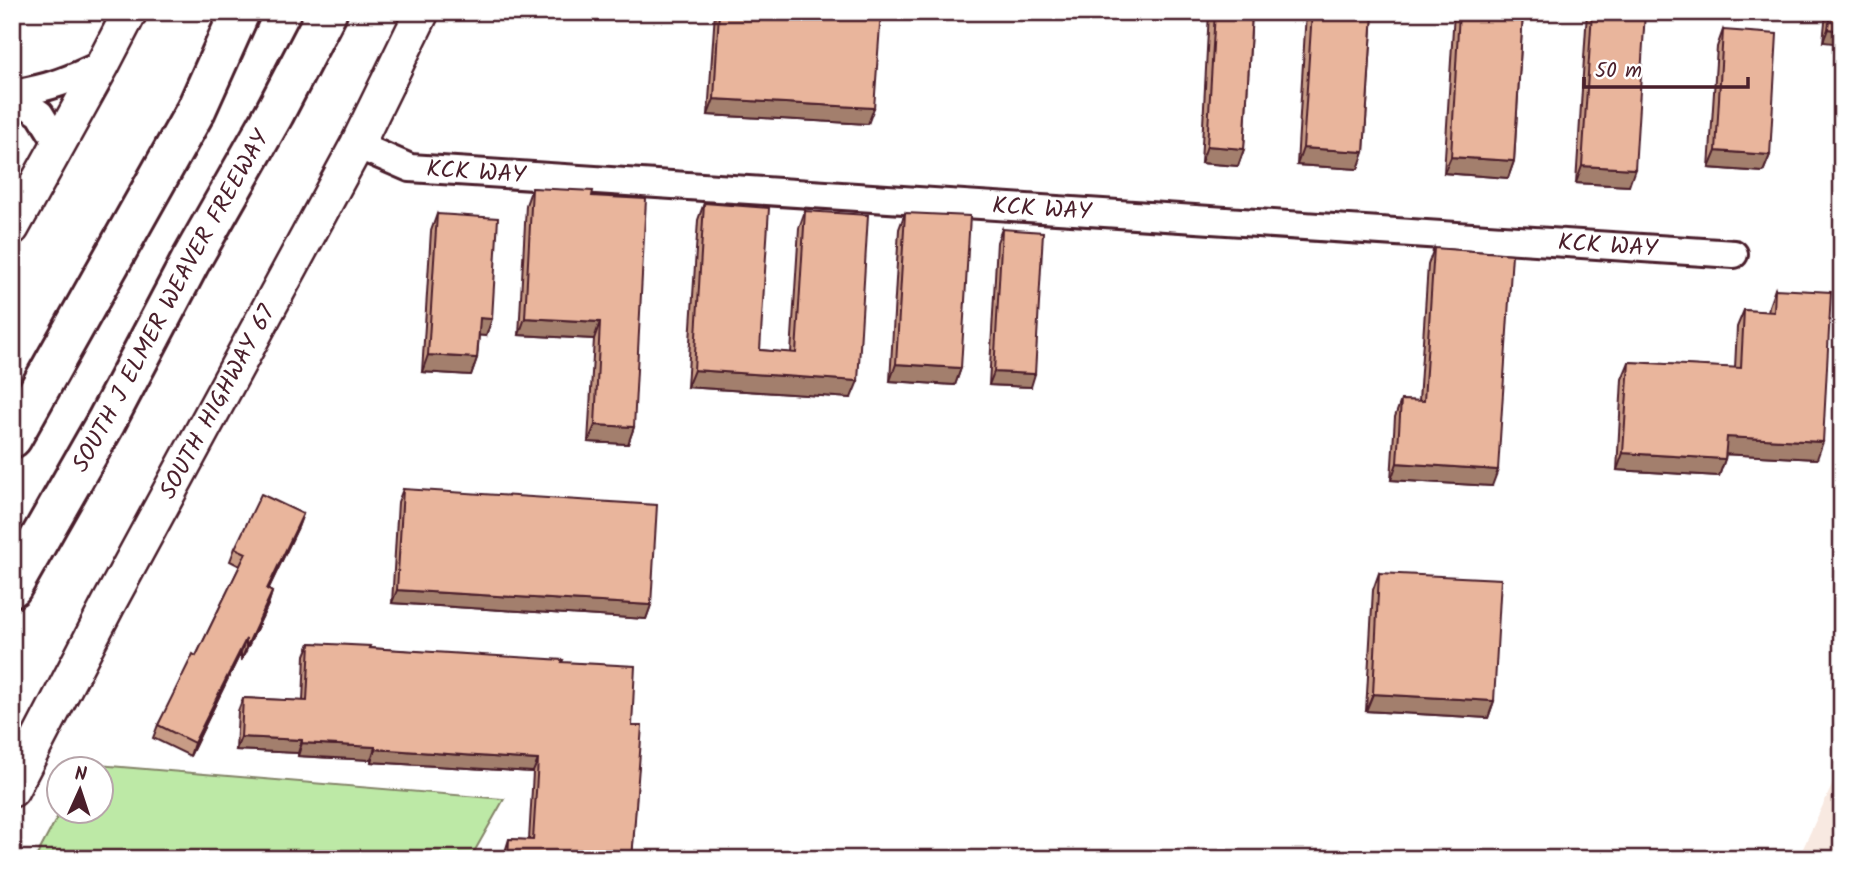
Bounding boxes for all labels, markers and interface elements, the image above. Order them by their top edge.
scale bar [1584,46,1749,90]
text: 50 m [1595,55,1642,88]
street label: SOUTH J ELMER WEAVER FREEWAY [62,122,281,480]
street label: KCK WAY [425,150,528,195]
street label: KCK WAY [991,186,1094,232]
street label: KCK WAY [1557,223,1660,269]
street label: SOUTH HIGHWAY 67 [149,297,287,506]
north arrow [46,756,116,826]
text: N [74,760,88,790]

